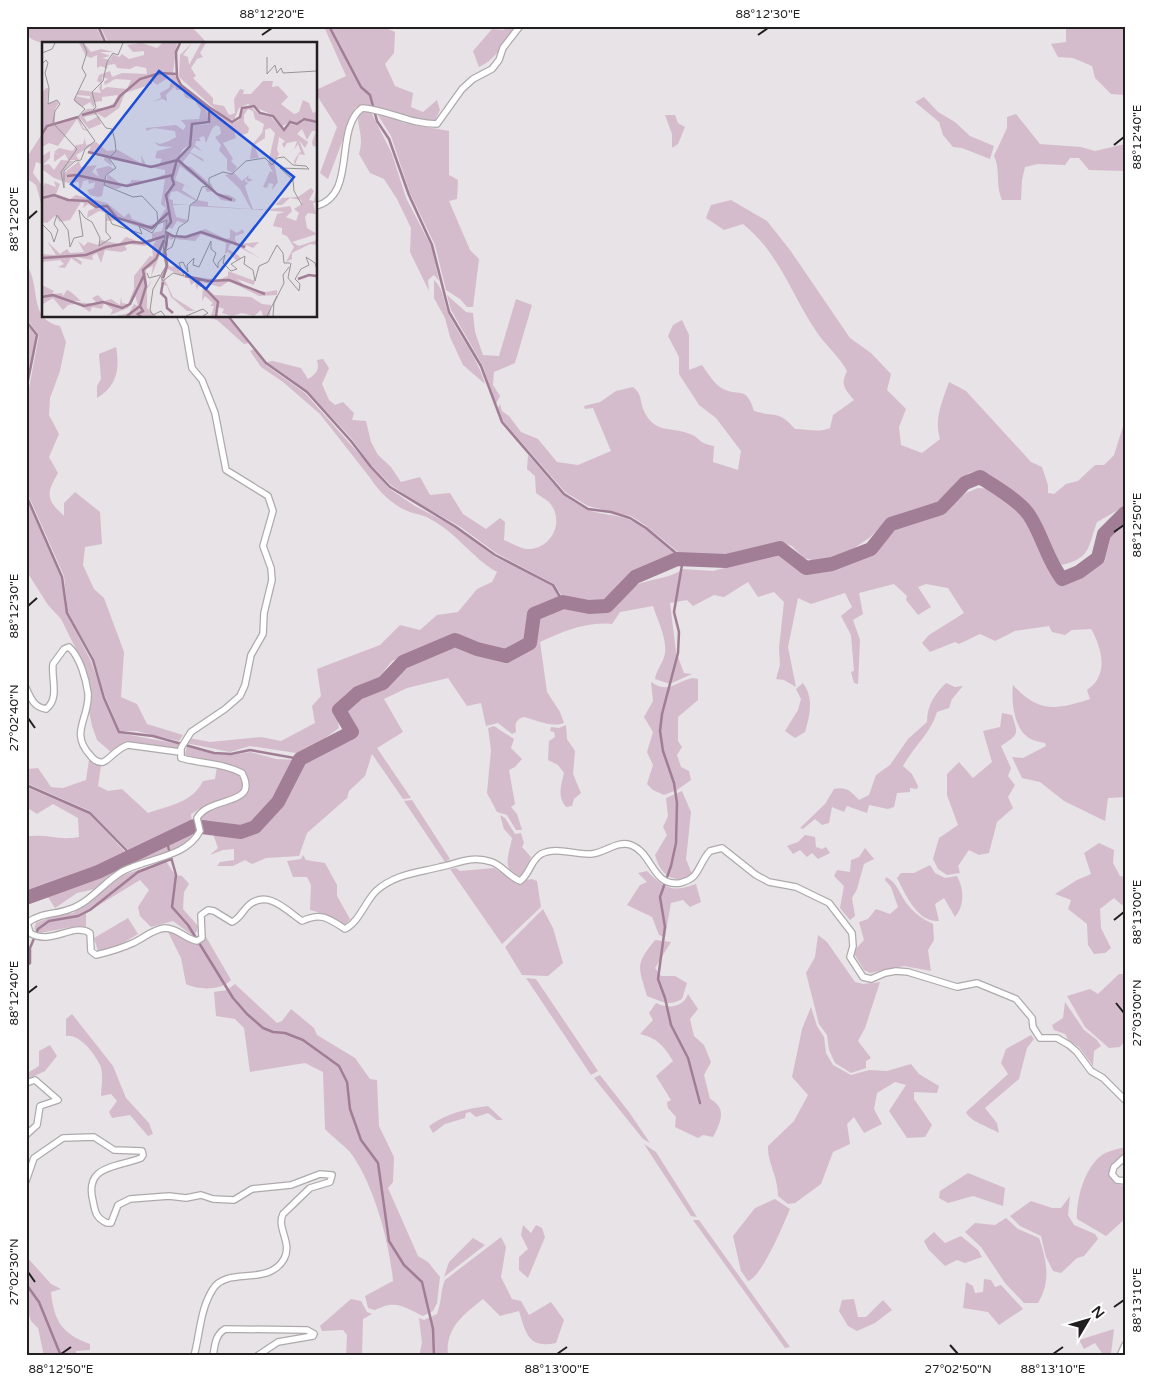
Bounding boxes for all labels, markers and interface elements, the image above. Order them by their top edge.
text: 88°12'20"E [239,7,305,21]
text: 88°12'30"E [735,7,801,21]
inset map [42,42,318,318]
text: 88°12'40"E [1130,104,1144,170]
text: 88°12'20"E [7,186,21,252]
text: 88°12'50"E [1130,492,1144,558]
text: 88°12'30"E [7,573,21,639]
text: 27°02'40"N [7,684,21,752]
text: 88°13'00"E [1130,879,1144,945]
text: 88°12'40"E [7,960,21,1026]
text: 27°03'00"N [1130,979,1144,1047]
text: 27°02'30"N [7,1238,21,1306]
text: 88°13'10"E [1130,1267,1144,1333]
north arrow [1064,1294,1114,1344]
text: N [1088,1303,1108,1322]
text: 88°12'50"E [28,1362,94,1376]
text: 88°13'00"E [524,1362,590,1376]
text: 27°02'50"N [924,1362,992,1376]
text: 88°13'10"E [1020,1362,1086,1376]

